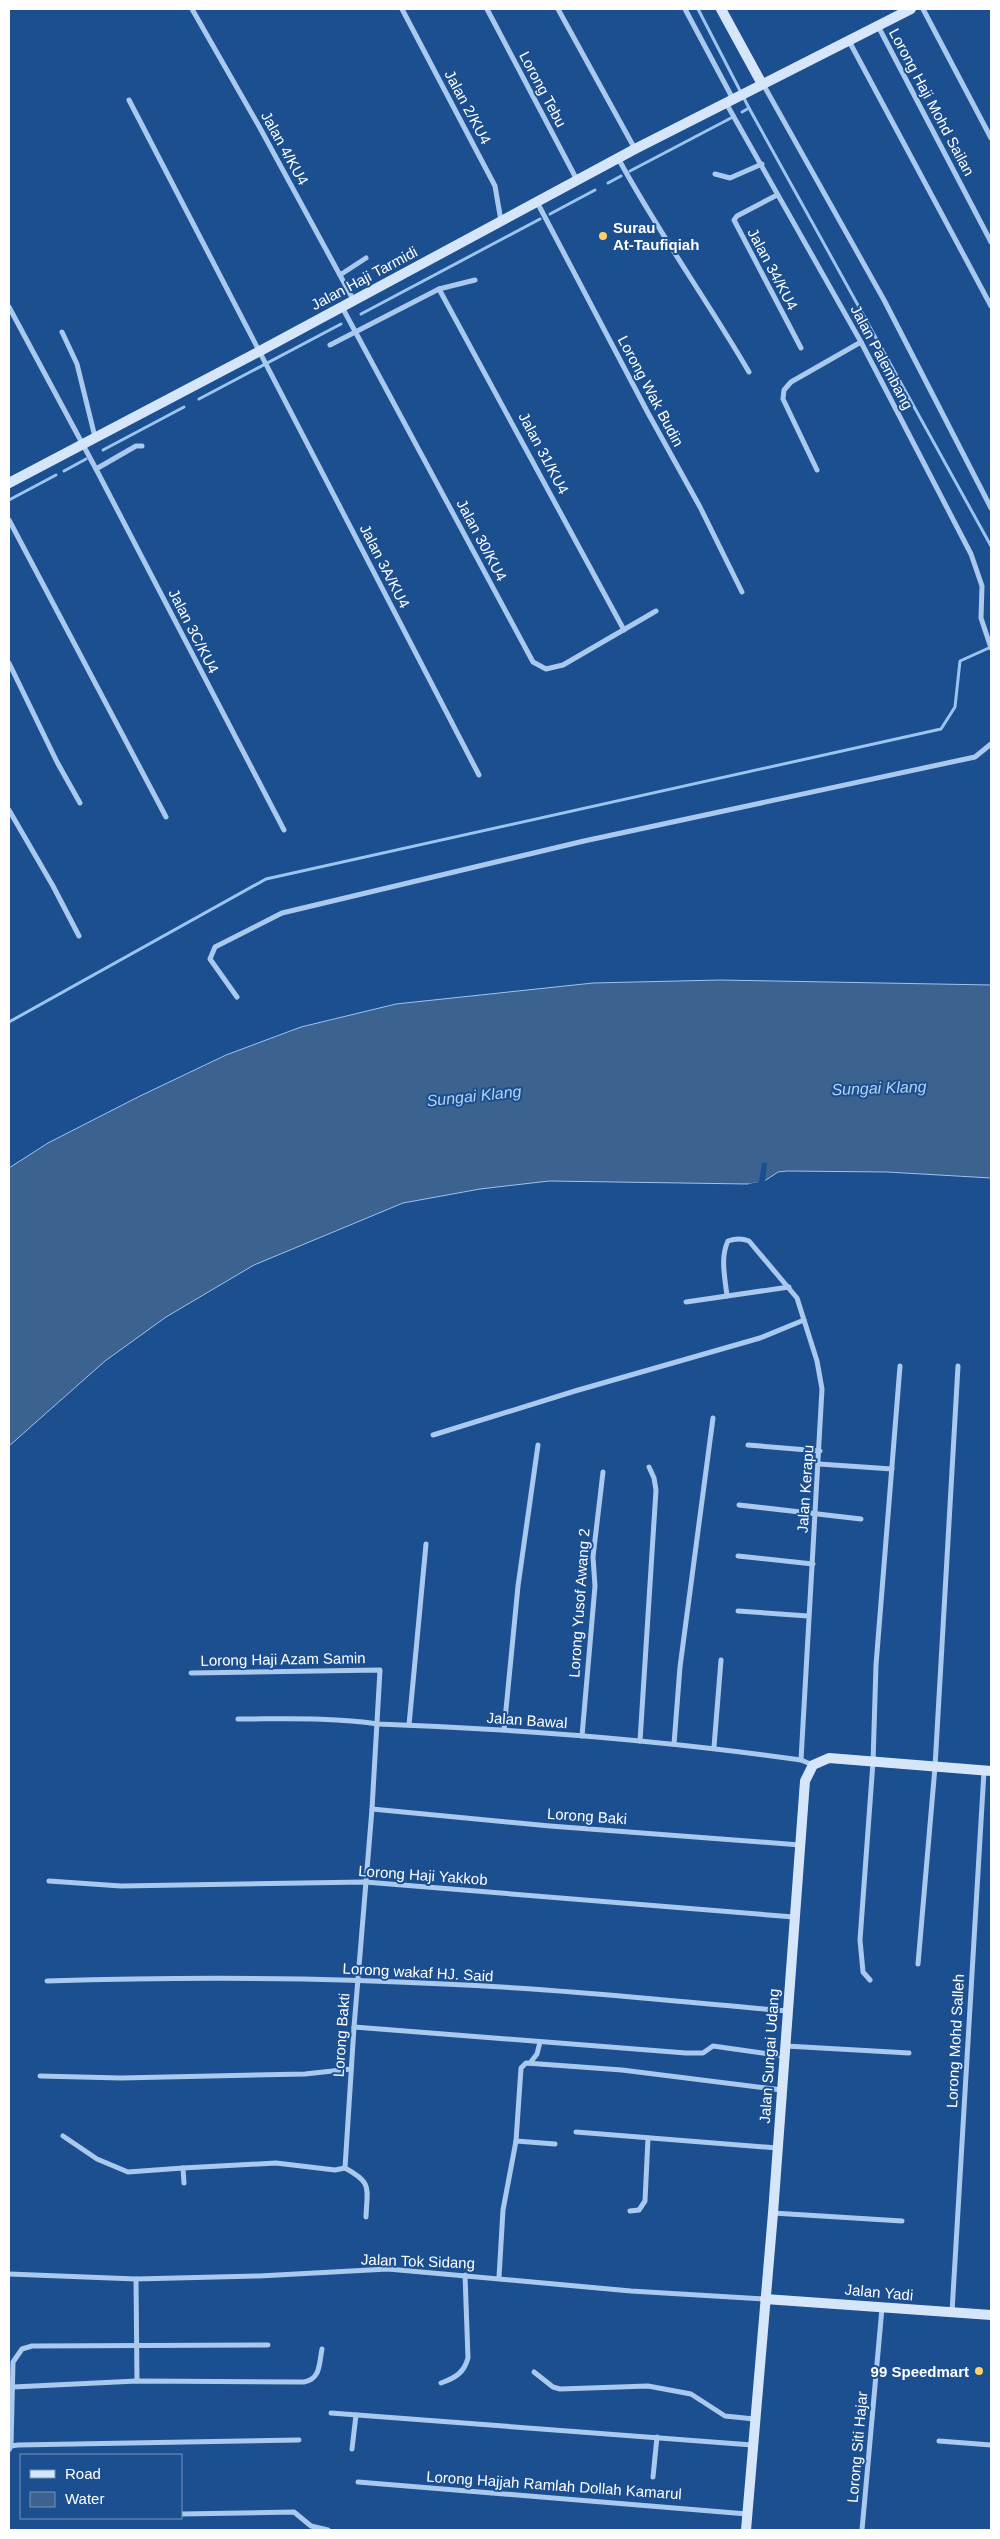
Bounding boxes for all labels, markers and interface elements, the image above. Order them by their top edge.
street label: Lorong Haji Mohd Sailan [886,25,978,179]
street label: Lorong Tebu [516,48,570,130]
street label: Jalan 2/KU4 [441,67,495,147]
street label: Jalan 4/KU4 [258,108,312,188]
place label: Surau At-Taufiqiah [613,219,699,253]
street label: Jalan 34/KU4 [744,225,802,313]
marker: Surau At-Taufiqiah [597,230,609,242]
street label: Jalan Haji Tarmidi [308,243,420,313]
street label: Jalan Palembang [847,302,917,412]
street label: Lorong Wak Budin [615,333,687,449]
street label: Jalan 31/KU4 [515,409,573,497]
street label: Jalan 30/KU4 [453,496,511,584]
street label: Jalan 3A/KU4 [357,521,413,611]
street label: Jalan 3C/KU4 [165,586,223,676]
water label: Sungai Klang [831,1078,927,1098]
water label: Sungai Klang [426,1083,522,1109]
street label: Jalan Kerapu [793,1444,817,1534]
street label: Lorong Yusof Awang 2 [565,1528,593,1678]
street label: Lorong Haji Azam Samin [200,1649,366,1669]
street label: Jalan Bawal [486,1709,568,1731]
street label: Lorong Baki [546,1805,628,1827]
street label: Lorong Haji Yakkob [358,1862,488,1888]
street label: Lorong wakaf HJ. Said [342,1960,494,1984]
street label: Lorong Mohd Salleh [943,1974,967,2108]
street label: Jalan Sungai Udang [756,1988,782,2124]
street label: Lorong Bakti [330,1992,352,2078]
street label: Jalan Tok Sidang [361,2251,475,2271]
street label: Jalan Yadi [844,2281,914,2303]
place label: 99 Speedmart [871,2363,969,2380]
marker: 99 Speedmart [973,2365,985,2377]
street label: Lorong Siti Hajar [844,2391,870,2503]
legend [20,2454,182,2519]
text: Road [65,2465,101,2482]
street label: Lorong Hajjah Ramlah Dollah Kamarul [426,2468,682,2502]
text: Water [65,2490,104,2507]

